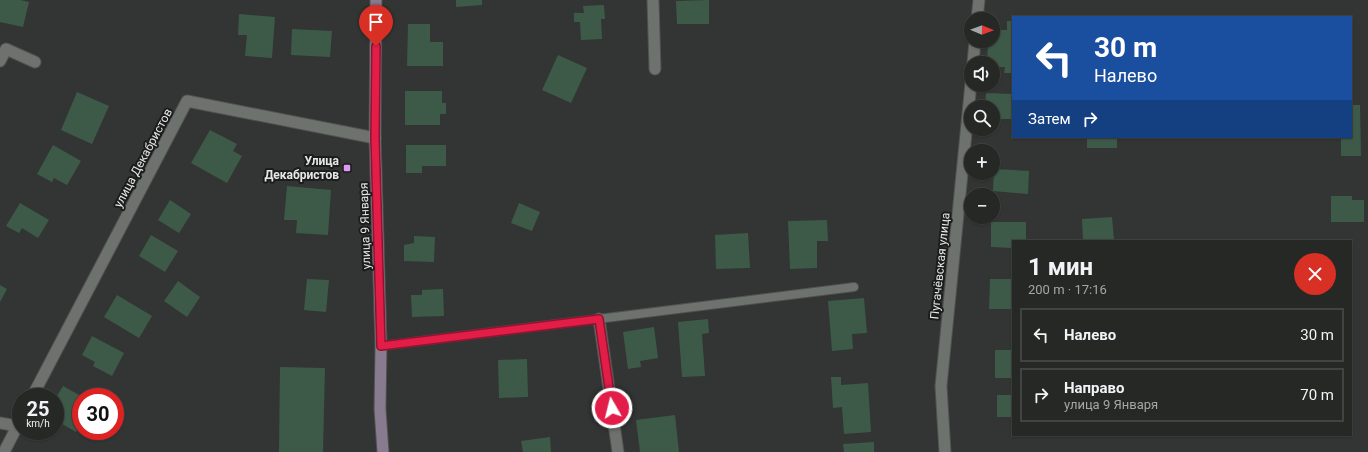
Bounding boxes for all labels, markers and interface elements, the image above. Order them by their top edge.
pin [359,5,393,46]
icon: arrive [365,11,387,33]
north arrow [964,12,1000,48]
map controls [964,12,1000,224]
text: 30 m [1094,31,1157,64]
icon: left [1028,32,1080,84]
button: sound [964,56,1000,92]
text: Налево [1094,65,1157,86]
button: search [964,100,1000,136]
street label: улица Декабристов [111,106,175,210]
icon: right [1079,108,1101,130]
text: Затем [1028,110,1071,128]
button: + [964,144,1000,180]
place label: Улица Декабристов [264,154,340,182]
marker: Улица Декабристов [342,163,352,173]
street label: улица 9 Января [356,182,374,270]
button: − [964,188,1000,224]
street label: Пугачёвская улица [927,212,953,320]
text: 1 мин [1028,253,1093,281]
button: close [1294,253,1336,295]
text: 200 m · 17:16 [1028,282,1107,297]
icon: left [1030,324,1052,346]
text: Налево [1064,326,1116,344]
text: 30 m [1300,326,1334,344]
text: Направо [1064,379,1125,397]
icon: right [1030,384,1052,406]
text: 70 m [1300,386,1334,404]
position arrow [591,387,633,429]
speed limit sign: 30 [72,388,124,440]
text: 25 [27,397,49,421]
text: улица 9 Января [1064,397,1158,412]
text: km/h [26,418,50,429]

